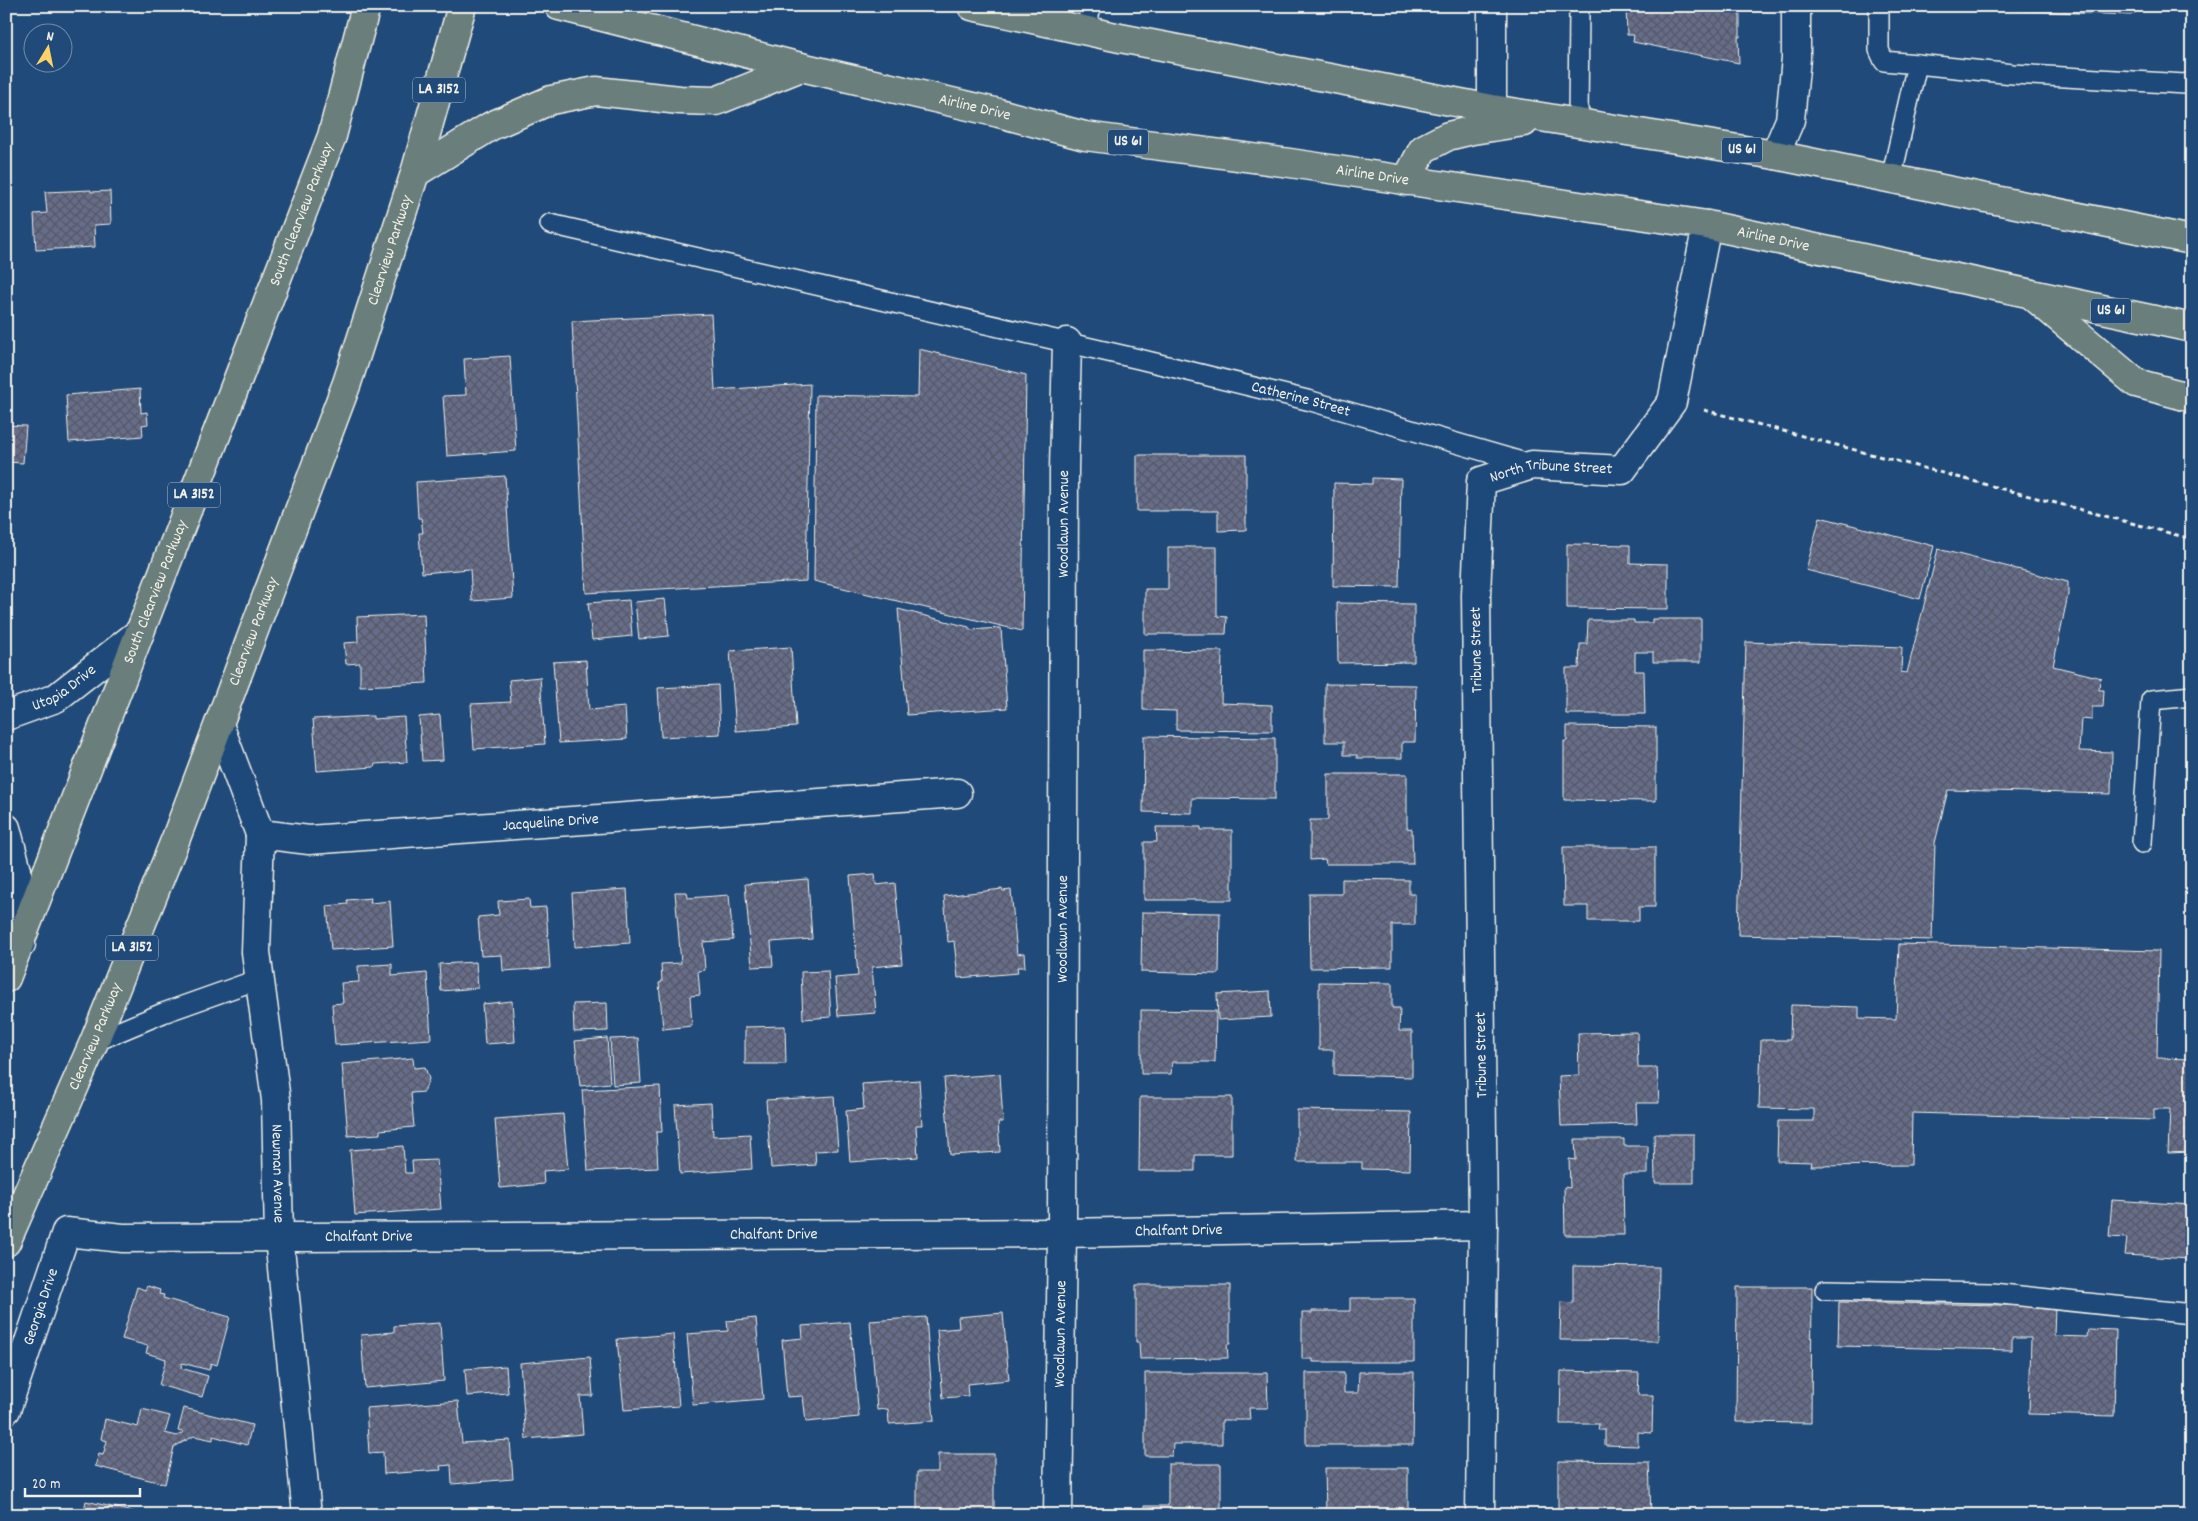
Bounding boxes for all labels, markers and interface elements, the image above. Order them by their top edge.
north arrow [22,22,72,72]
text: N [45,27,55,48]
road number: LA 3152 [413,78,465,102]
street label: Airline Drive [936,88,1013,127]
road number: US 61 [1108,130,1148,154]
road number: US 61 [1722,138,1762,162]
street label: South Clearview Parkway [263,139,340,289]
street label: Airline Drive [1334,158,1410,192]
street label: Clearview Parkway [361,192,419,308]
street label: Airline Drive [1735,220,1812,258]
road number: US 61 [2091,298,2131,324]
street label: Catherine Street [1249,375,1353,423]
street label: North Tribune Street [1487,454,1613,489]
street label: Woodlawn Avenue [1052,470,1075,578]
road number: LA 3152 [168,482,220,508]
street label: South Clearview Parkway [117,516,194,667]
street label: Clearview Parkway [223,573,285,689]
street label: Tribune Street [1465,607,1489,693]
street label: Utopia Drive [29,659,101,717]
street label: Jacqueline Drive [502,808,600,837]
street label: Woodlawn Avenue [1051,875,1074,983]
road number: LA 3152 [106,936,158,960]
street label: Clearview Parkway [63,979,128,1094]
street label: Tribune Street [1470,1012,1494,1098]
street label: Newman Avenue [265,1124,290,1223]
street label: Chalfant Drive [1135,1218,1223,1243]
street label: Chalfant Drive [730,1223,818,1246]
street label: Chalfant Drive [325,1225,413,1248]
street label: Georgia Drive [17,1265,65,1348]
street label: Woodlawn Avenue [1048,1280,1073,1388]
scale bar [25,1466,140,1498]
text: 20 m [32,1474,60,1496]

